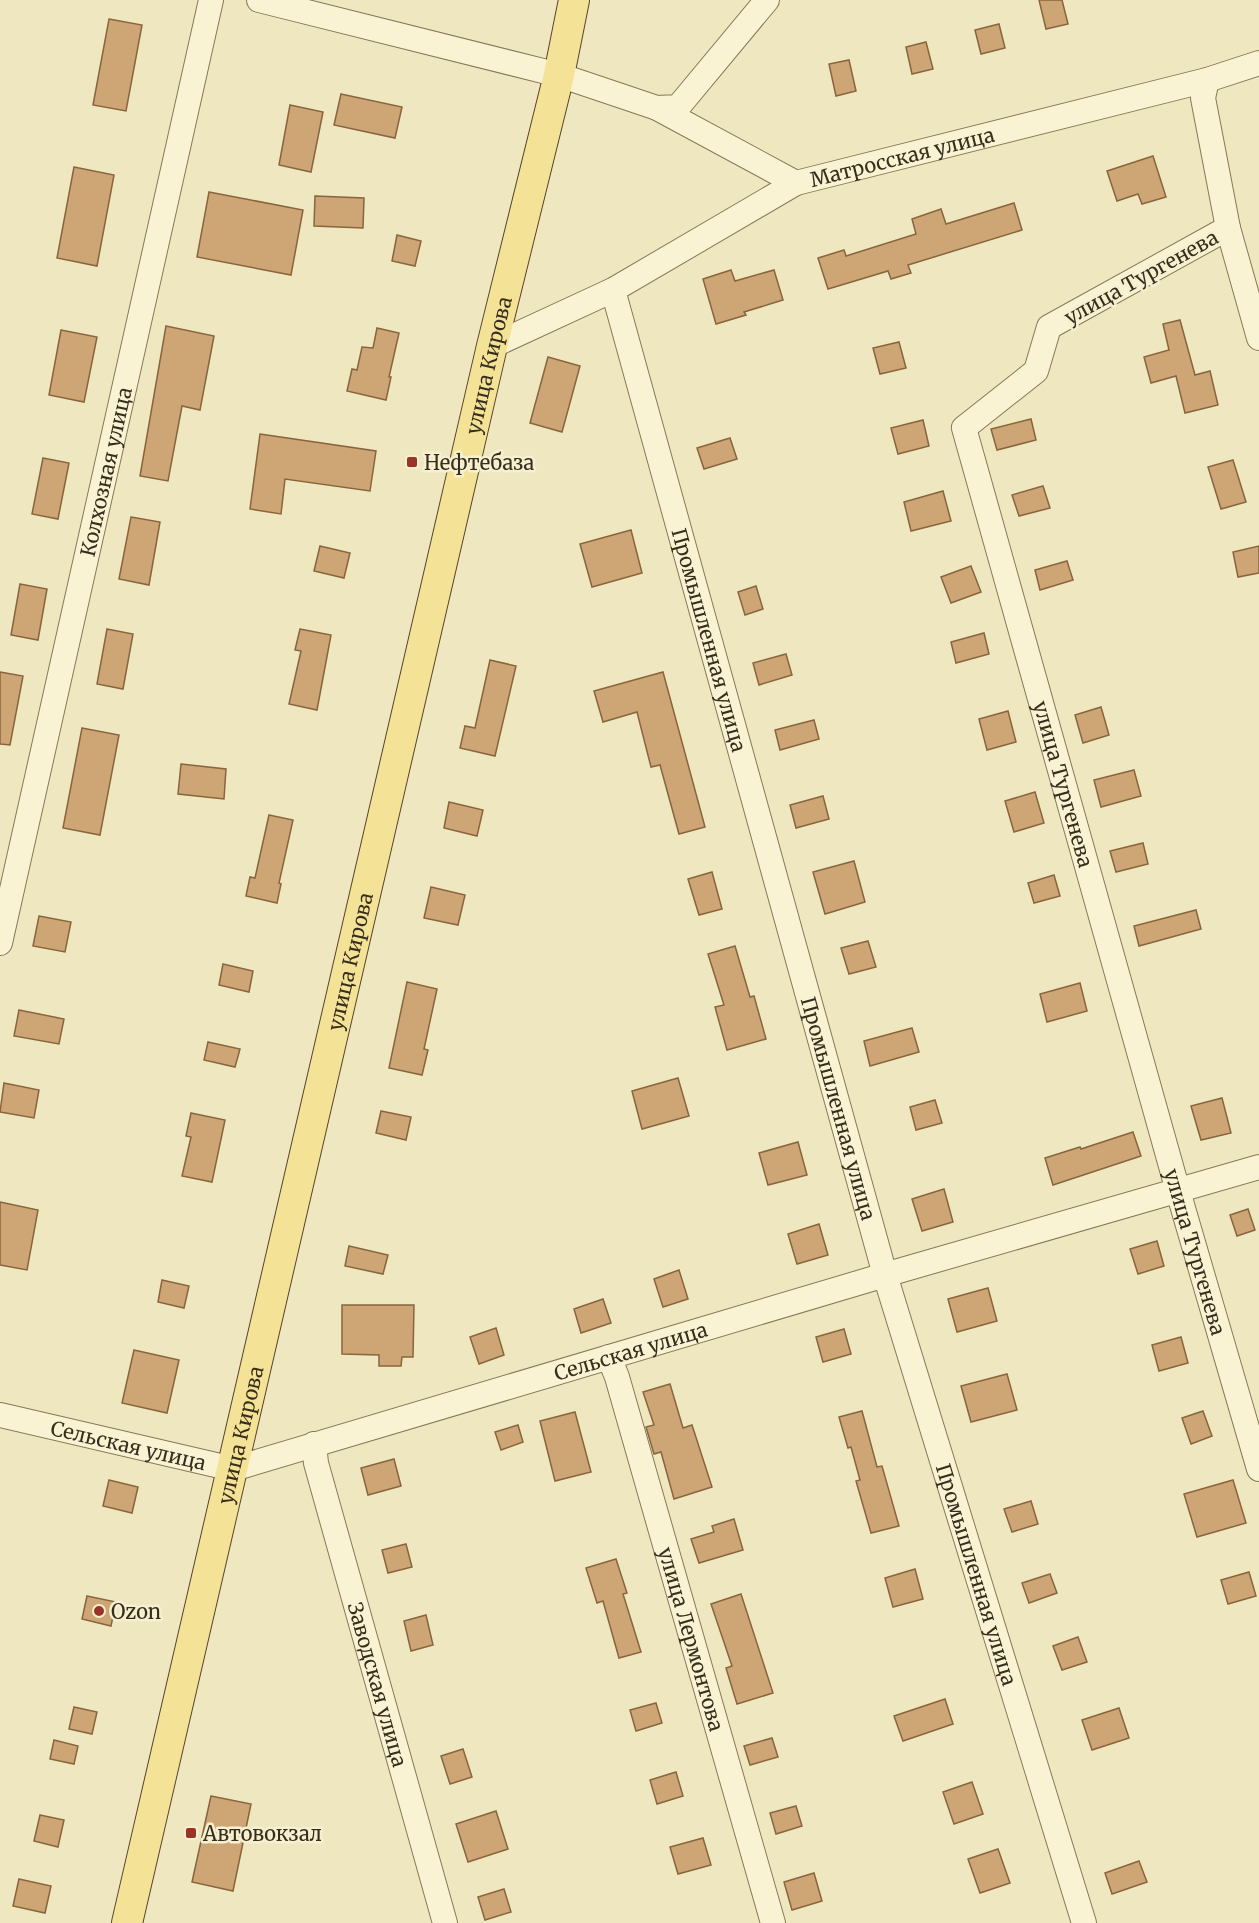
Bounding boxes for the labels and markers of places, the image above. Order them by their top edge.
place label: Нефтебаза [424,450,535,475]
marker: Нефтебаза [405,455,419,469]
place label: Ozon [111,1599,161,1624]
marker: Ozon [92,1604,106,1618]
place label: Автовокзал [202,1821,322,1846]
marker: Автовокзал [184,1826,198,1840]

